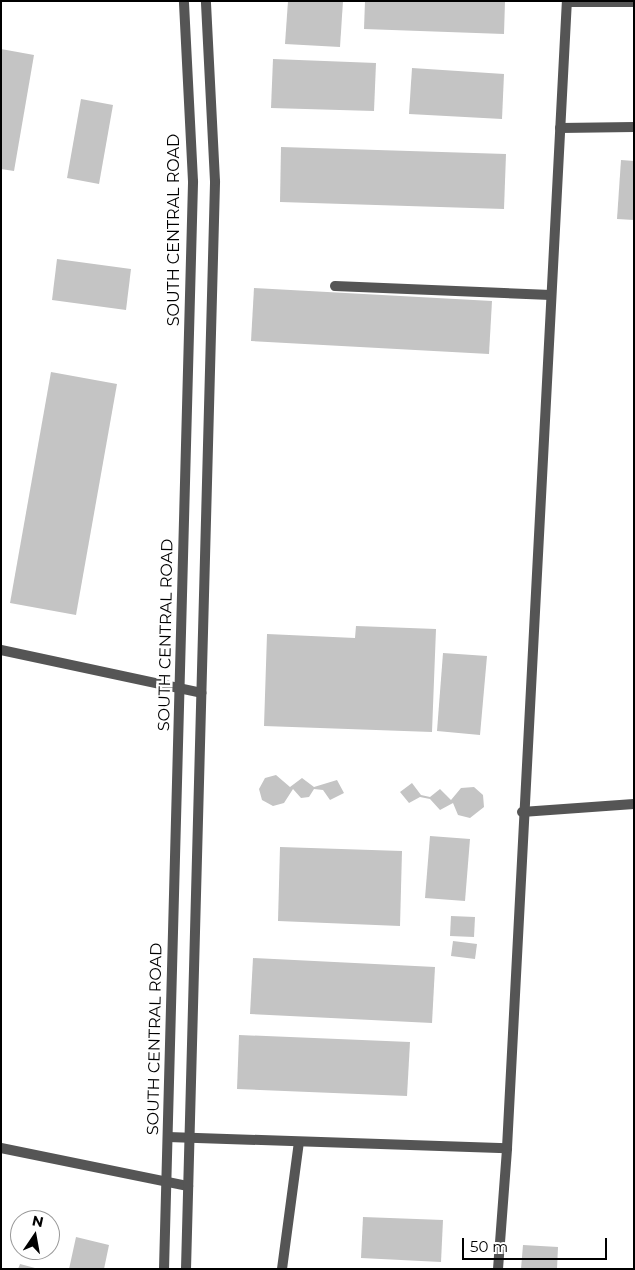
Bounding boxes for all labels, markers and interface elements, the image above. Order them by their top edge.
street label: SOUTH CENTRAL ROAD [164,134,184,326]
street label: SOUTH CENTRAL ROAD [155,539,177,731]
street label: SOUTH CENTRAL ROAD [144,943,166,1135]
north arrow [10,1210,60,1260]
text: N [31,1211,45,1231]
scale bar [465,1228,610,1260]
text: 50 m [470,1237,508,1256]

